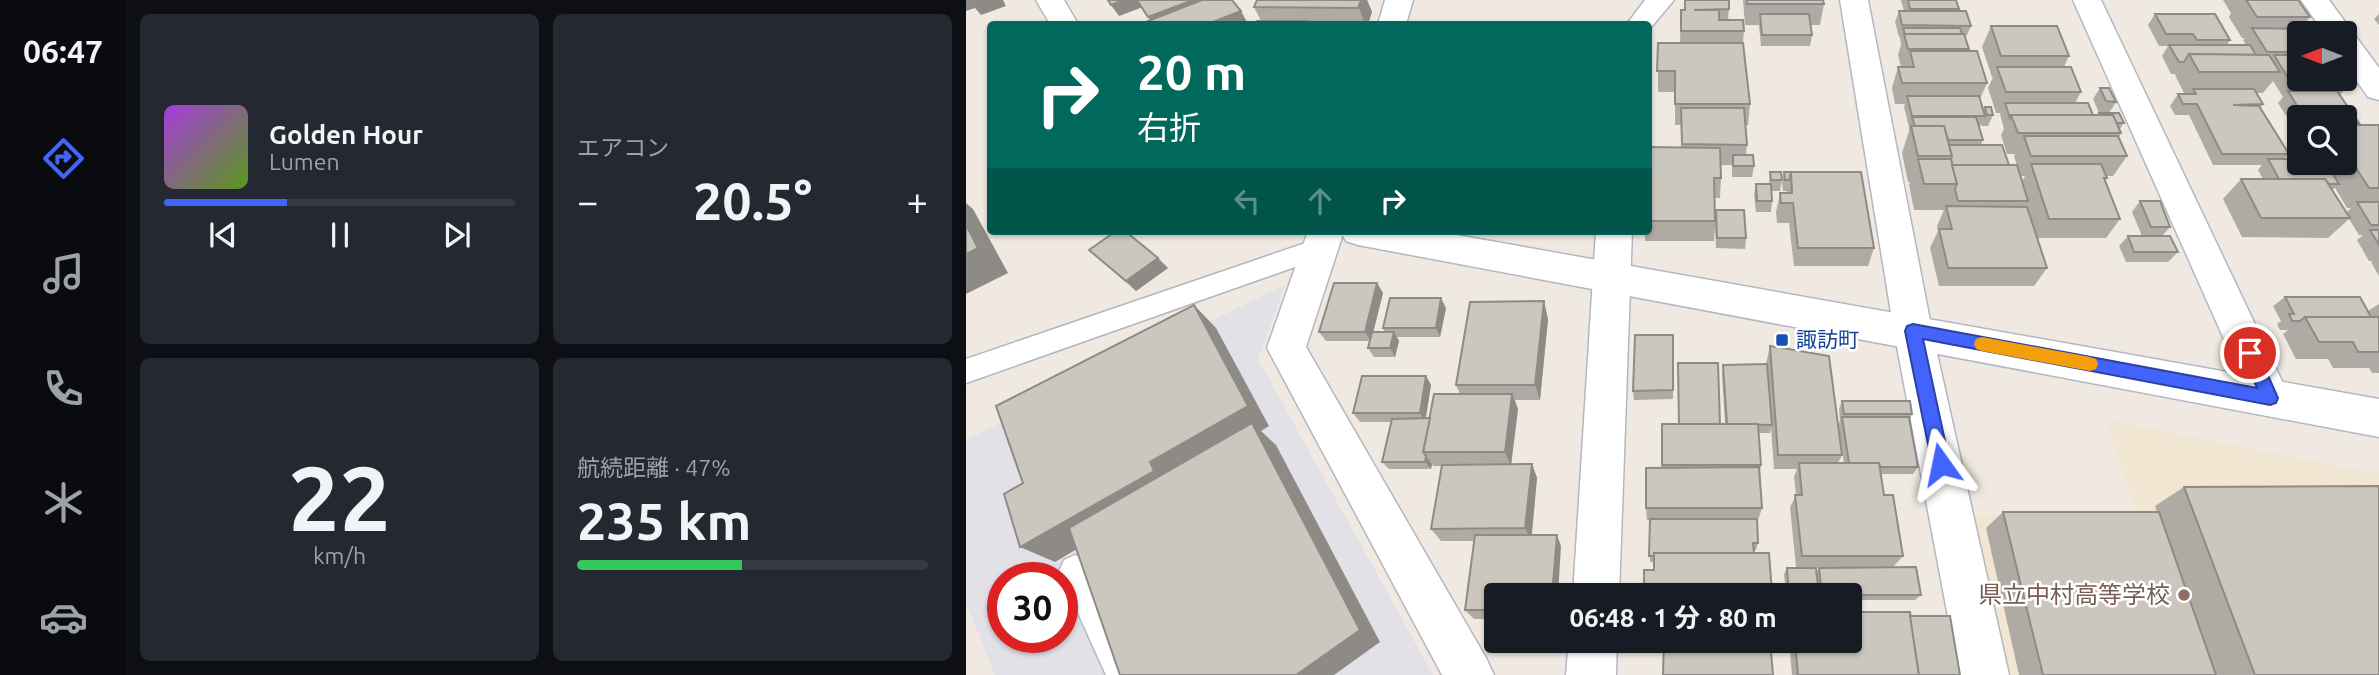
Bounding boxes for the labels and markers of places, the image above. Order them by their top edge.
pin [2220,323,2280,383]
place label: 諏訪町 [1796,327,1859,351]
marker: 諏訪町 [1774,332,1790,348]
place label: 県立中村高等学校 [1978,581,2170,608]
marker: 県立中村高等学校 [2176,587,2192,603]

